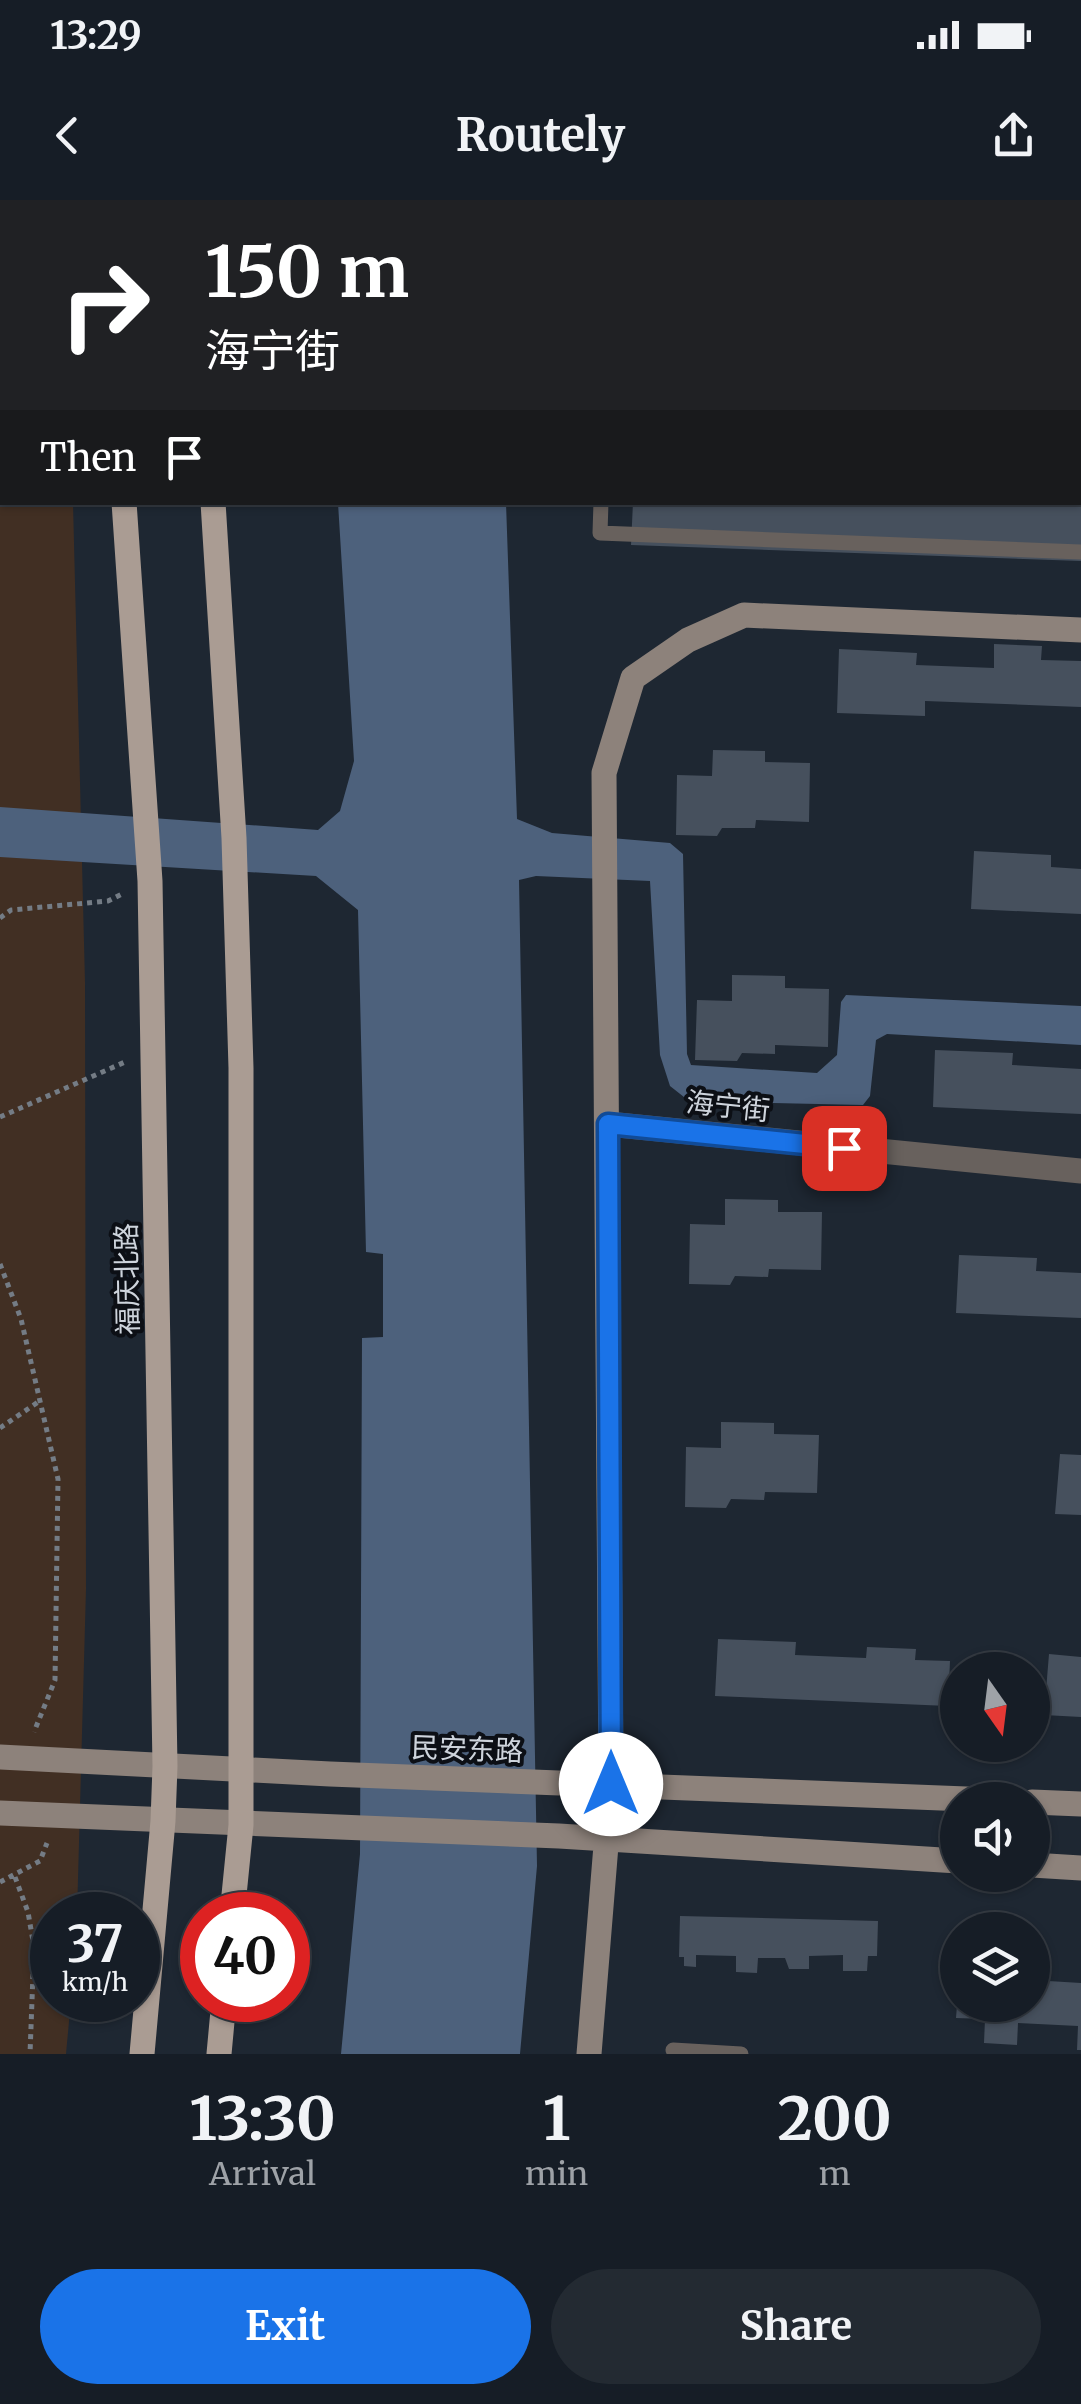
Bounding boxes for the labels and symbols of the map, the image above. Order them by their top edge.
street label: 海宁街 [684,1084,772,1128]
pin [802,1106,887,1191]
street label: 福庆北路 [108,1223,146,1335]
north arrow [940,1652,1050,1762]
street label: 民安东路 [410,1729,524,1769]
position arrow [559,1732,663,1836]
speed limit sign: 40 [180,1892,310,2022]

